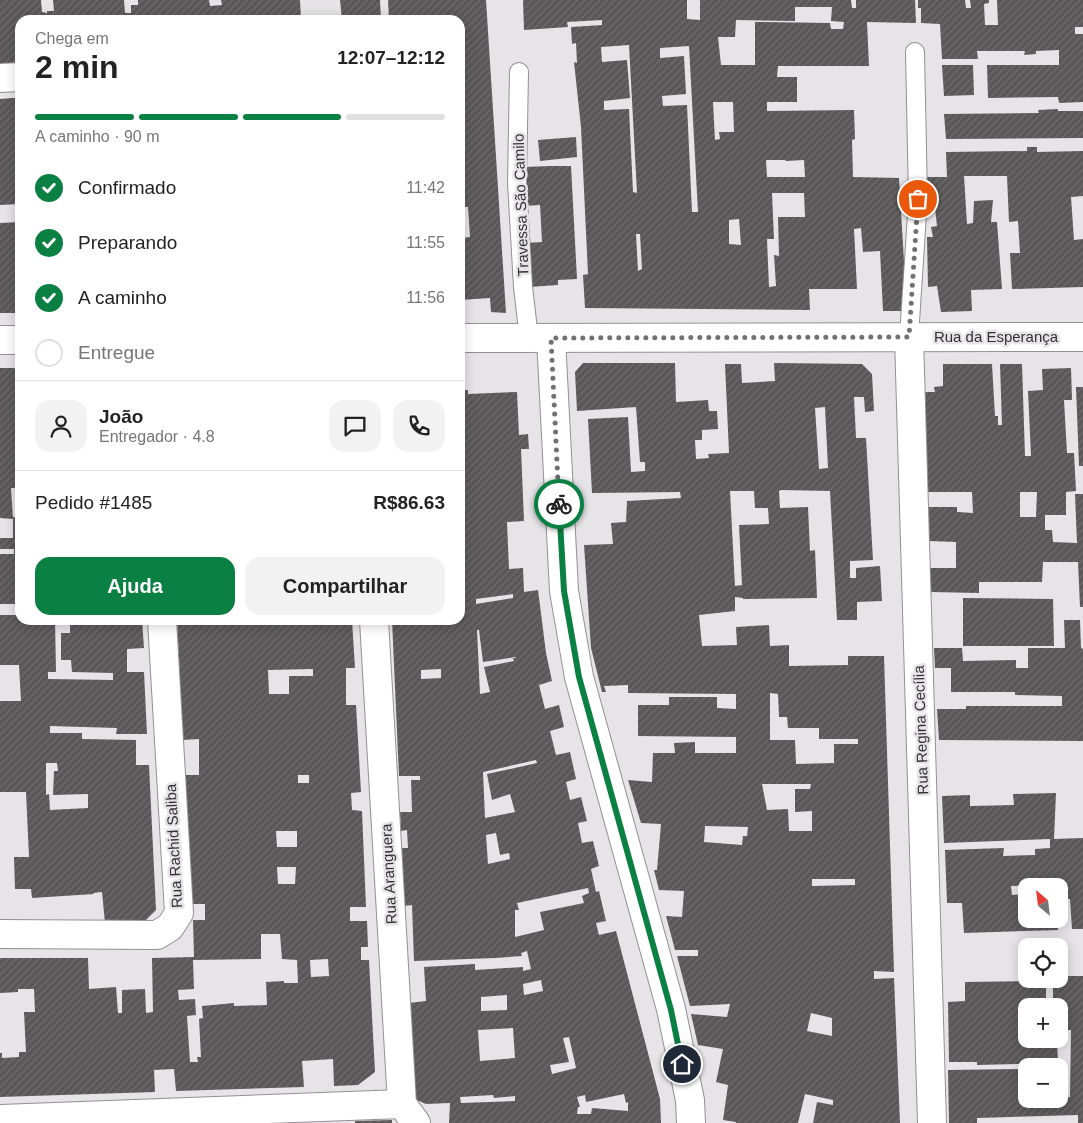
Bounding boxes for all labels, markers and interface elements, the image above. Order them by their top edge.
text: Chega em [35,30,109,47]
text: 12:07–12:12 [337,47,445,68]
text: 2 min [35,49,119,85]
text: A caminho · 90 m [35,128,160,145]
street label: Travessa São Camilo [510,133,531,277]
icon: check [35,174,63,202]
text: Confirmado [78,177,176,198]
pin [897,178,939,220]
text: 11:42 [406,179,445,196]
icon: bag [904,185,932,213]
icon: check [35,229,63,257]
text: Preparando [78,232,177,253]
text: 11:55 [406,234,445,251]
icon: check [35,284,63,312]
text: A caminho [78,287,167,308]
text: 11:56 [406,289,445,306]
street label: Rua da Esperança [934,328,1059,345]
text: Entregue [78,342,155,363]
button: person [35,400,87,452]
button: chat [329,400,381,452]
button: phone [393,400,445,452]
text: João [99,406,143,427]
text: Entregador · 4.8 [99,428,215,445]
courier [534,479,584,529]
icon: bike [545,490,573,518]
text: Pedido #1485 [35,492,152,513]
text: R$86.63 [373,492,445,513]
button: Ajuda [35,557,235,615]
button: Compartilhar [245,557,445,615]
street label: Rua Regina Cecília [910,664,931,795]
street label: Rua Rachid Saliba [162,783,185,909]
street label: Rua Aranguera [377,823,400,925]
north arrow [1018,878,1068,928]
map controls [1018,878,1068,1108]
button: locate [1018,938,1068,988]
button: + [1018,998,1068,1048]
pin [661,1043,703,1085]
icon: home [668,1050,696,1078]
button: − [1018,1058,1068,1108]

